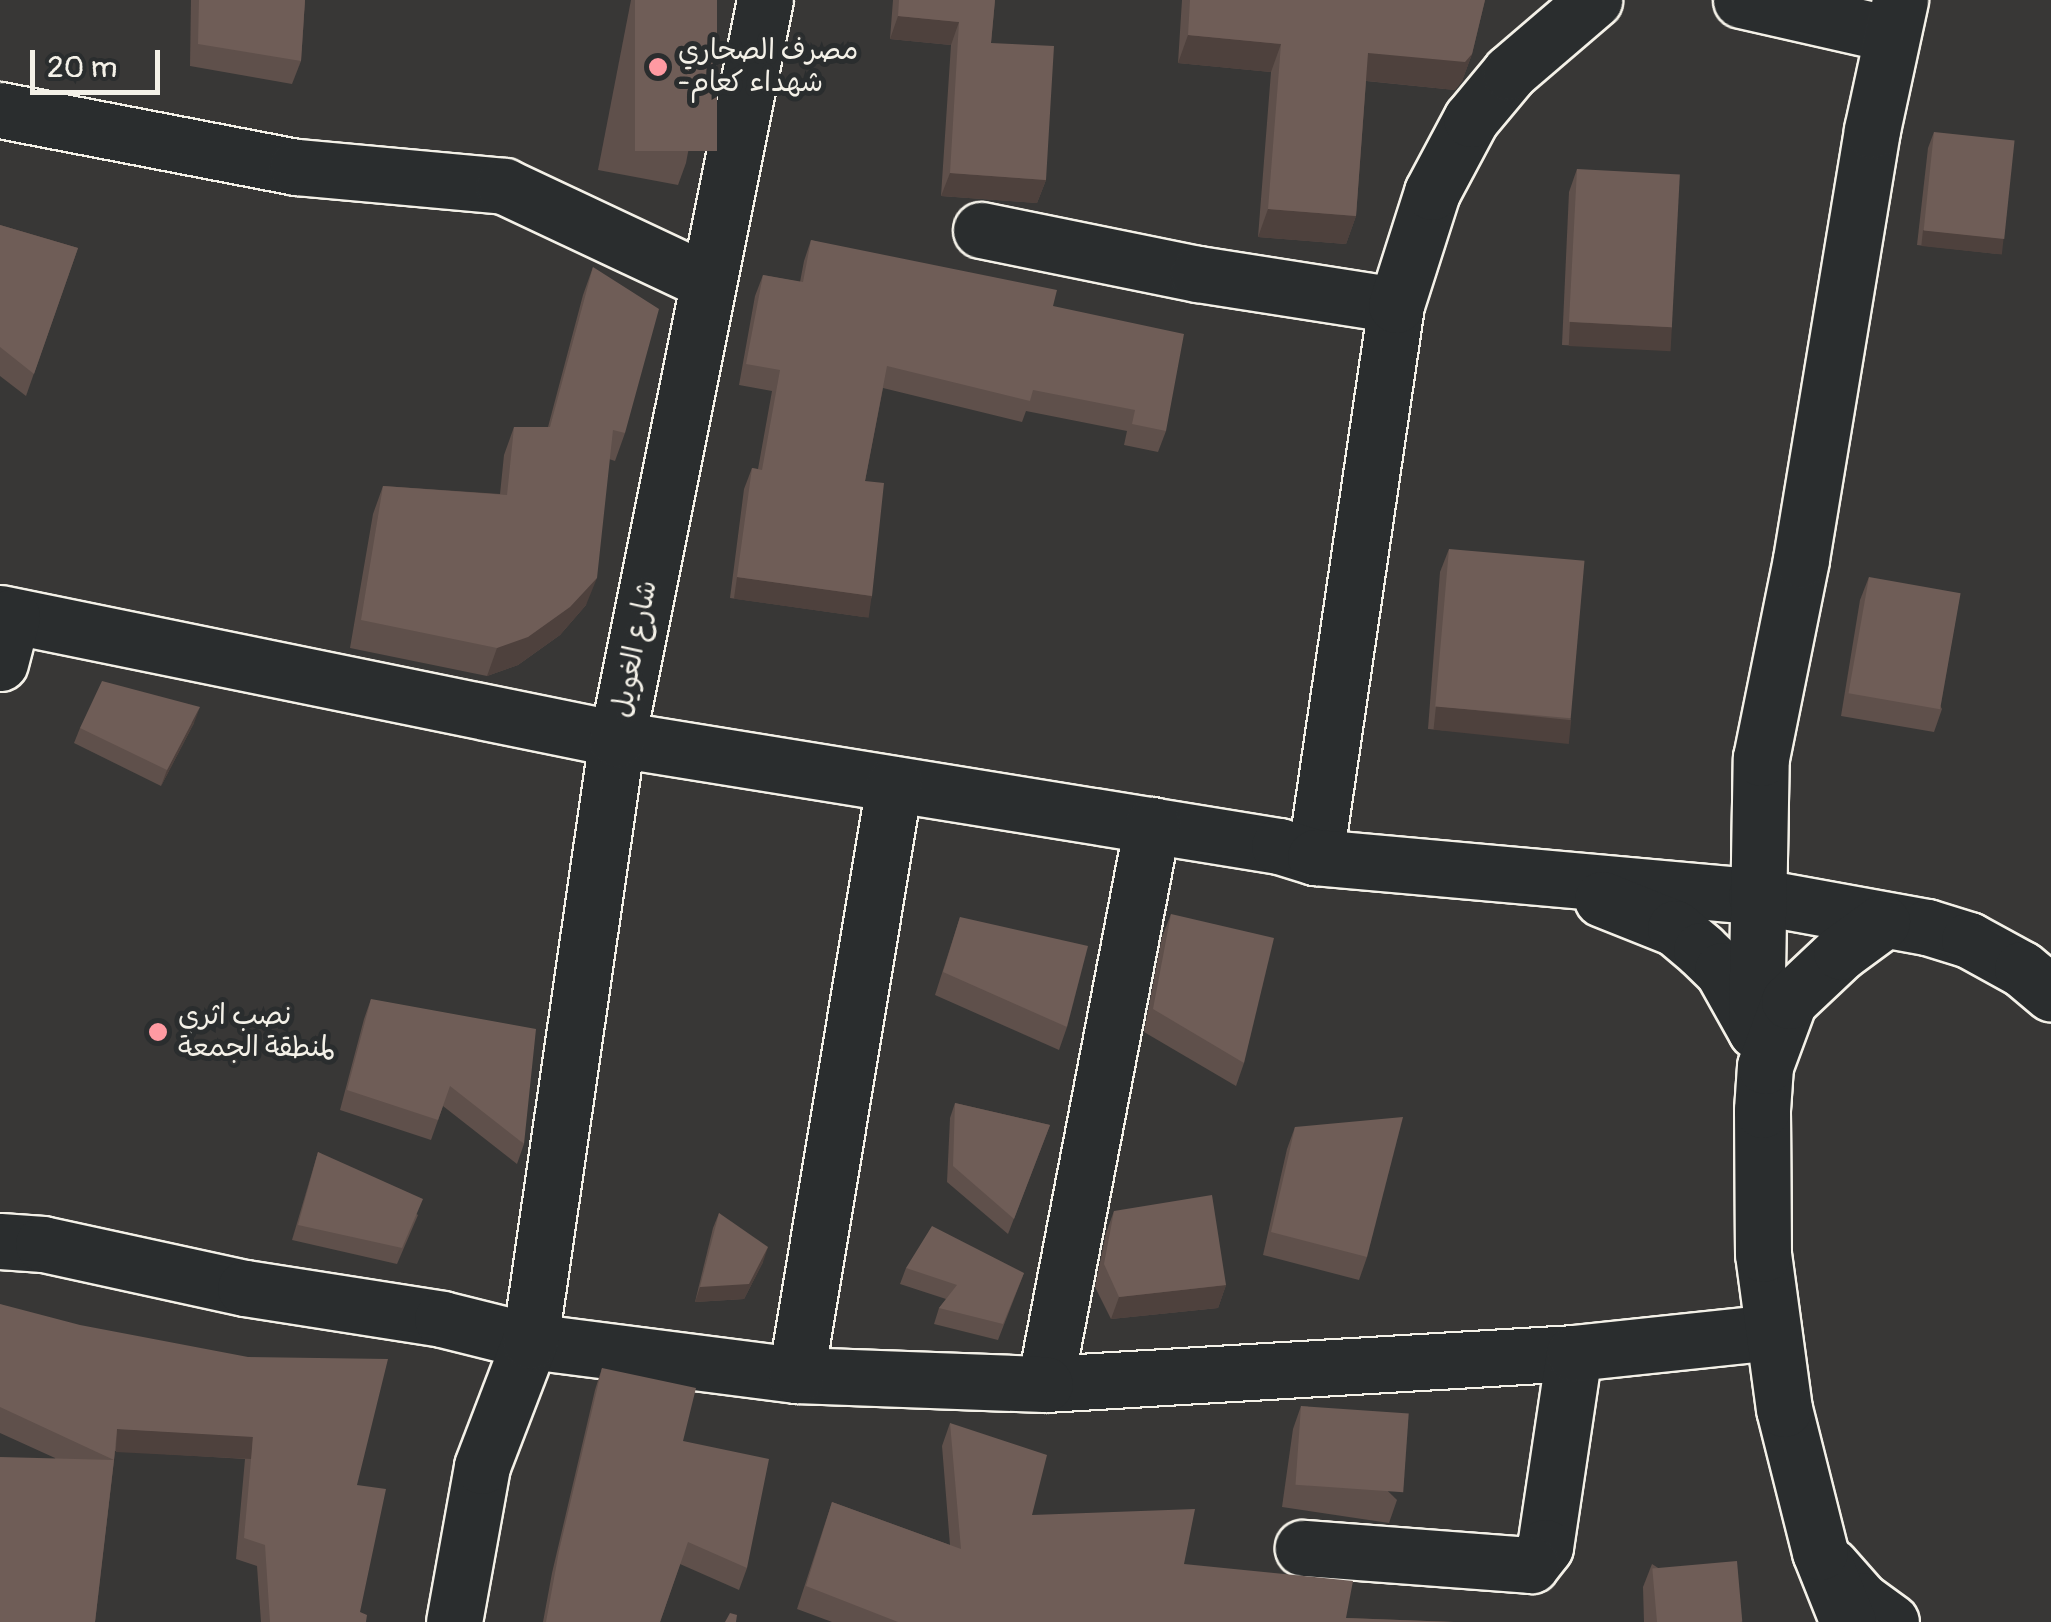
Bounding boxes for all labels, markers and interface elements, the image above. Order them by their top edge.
scale bar [35,30,165,92]
place label: مصرف الصحاري -شهداء كعام [678,34,858,100]
text: 20 m [47,49,117,86]
marker: مصرف الصحاري -شهداء كعام [647,56,669,78]
street label: شارع الغويل [605,578,665,720]
place label: نصب اثري لمنطقة الجمعة [178,999,335,1065]
marker: نصب اثري لمنطقة الجمعة [147,1021,169,1043]

